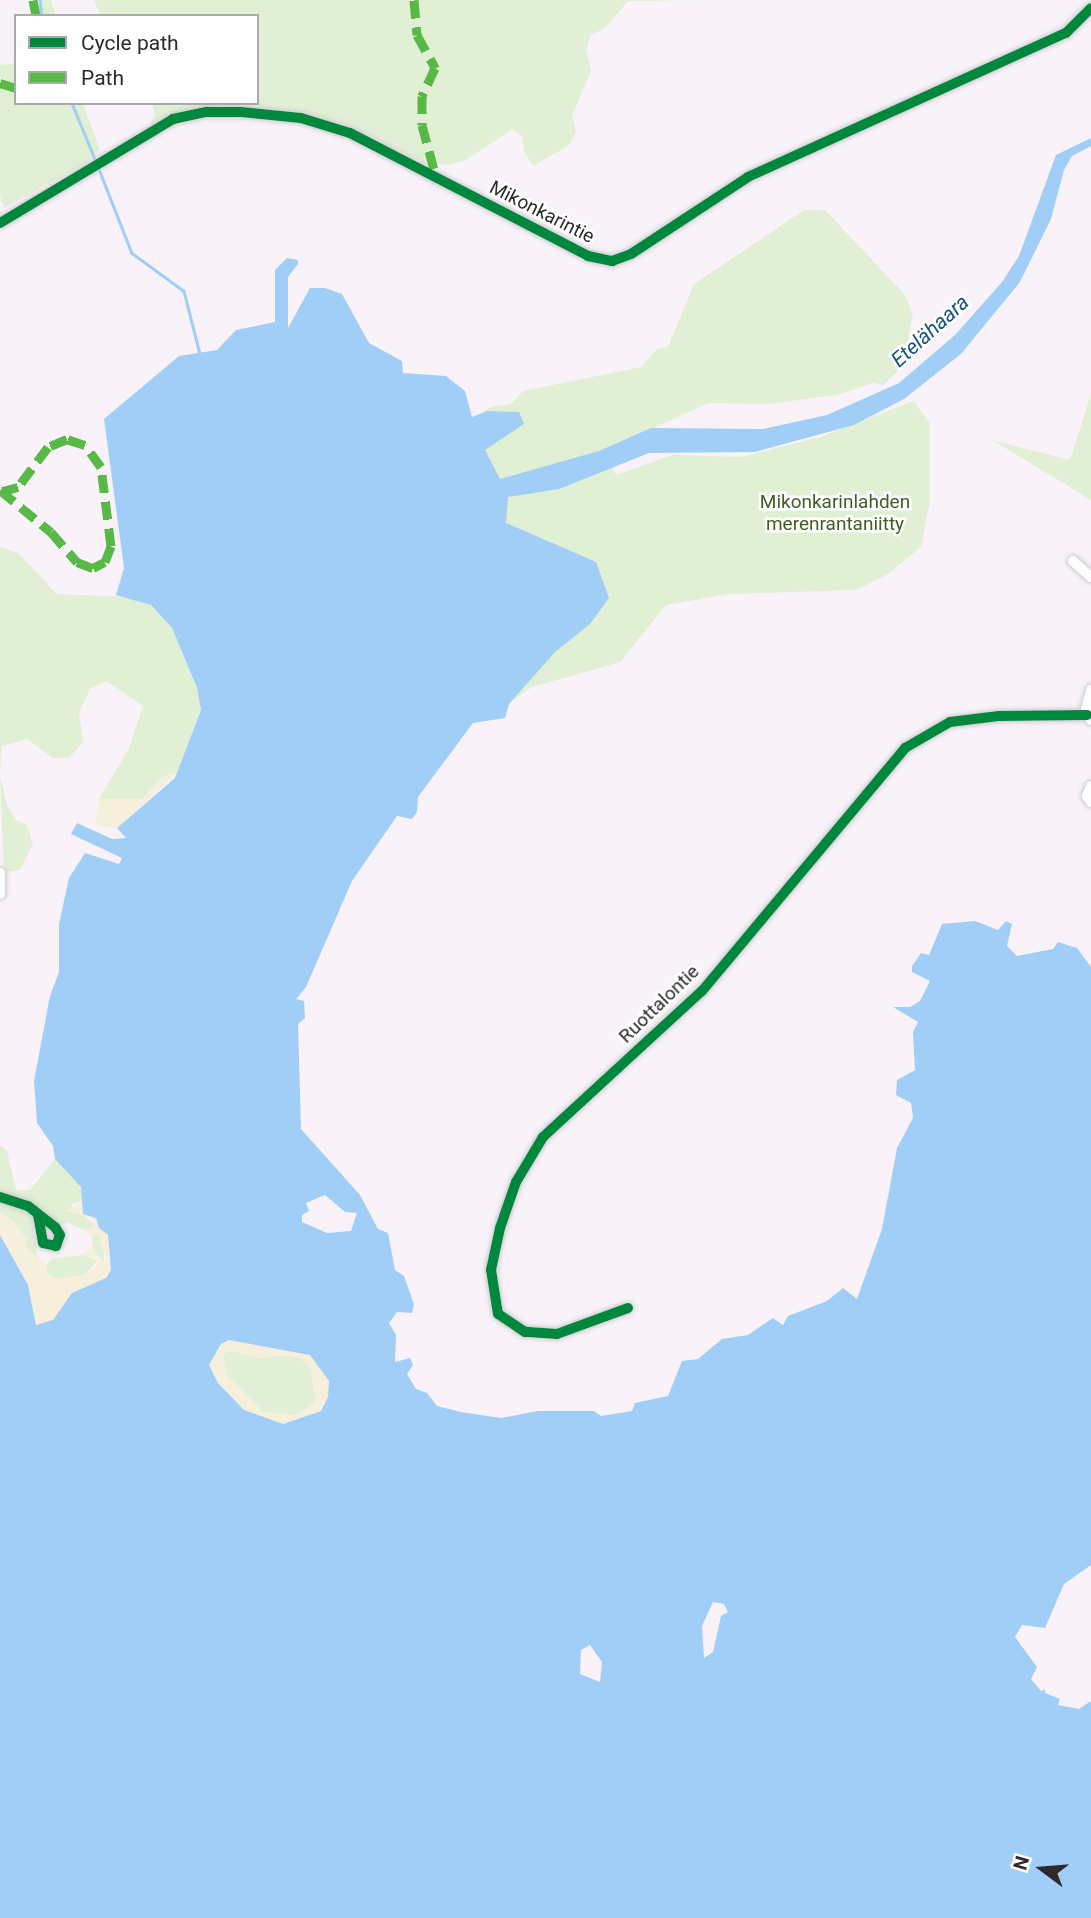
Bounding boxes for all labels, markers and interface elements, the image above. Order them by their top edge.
legend [14,14,259,105]
text: Cycle path [81,31,179,55]
text: Path [81,66,124,90]
street label: Mikonkarintie [486,176,598,248]
water label: Etelähaara [886,290,974,372]
park label: Mikonkarinlahden merenrantaniitty [760,491,910,535]
street label: Ruottalontie [614,960,704,1048]
north arrow [1007,1834,1077,1904]
text: N [1008,1853,1034,1873]

